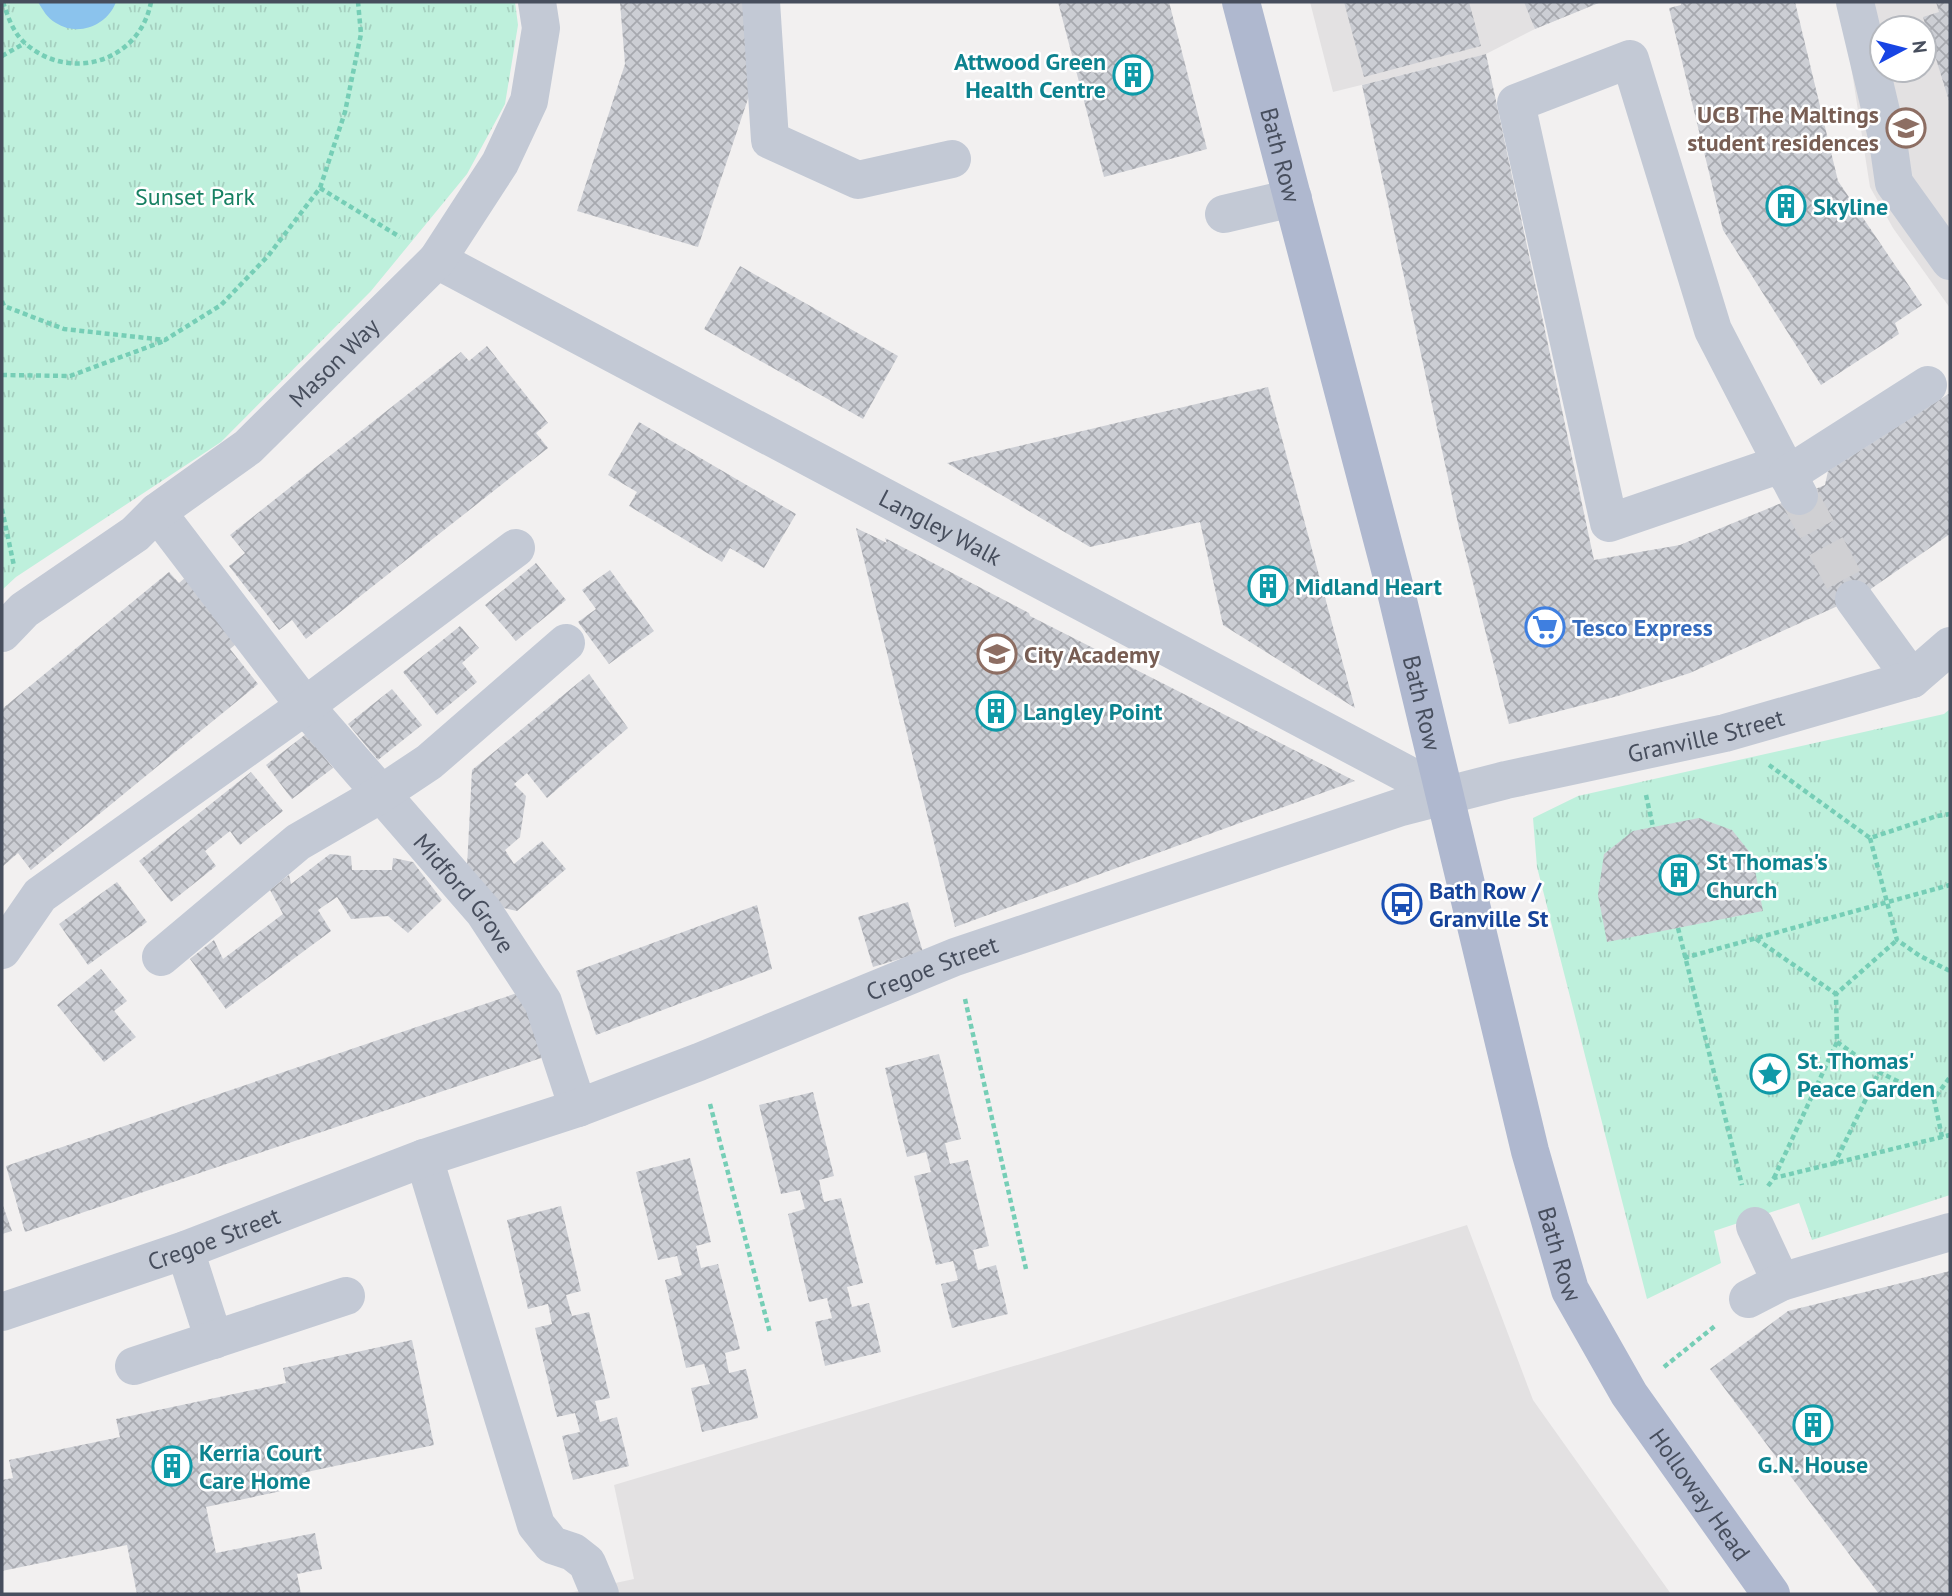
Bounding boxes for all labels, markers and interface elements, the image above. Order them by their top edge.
north arrow [1868,14,1938,84]
text: N [1907,39,1933,55]
place label: Attwood Green Health Centre [954,46,1106,105]
building icon: Attwood Green Health Centre [1112,54,1154,96]
place label: UCB The Maltings student residences [1687,99,1879,158]
street label: Bath Row [1254,104,1309,206]
school or university icon: UCB The Maltings student residences [1885,107,1927,149]
park label: Sunset Park [135,181,255,212]
building icon: Skyline [1765,185,1807,227]
place label: Skyline [1813,191,1888,222]
street label: Mason Way [282,311,386,414]
street label: Langley Walk [874,482,1008,572]
building icon: Midland Heart [1247,565,1289,607]
place label: Midland Heart [1295,571,1443,602]
supermarket icon: Tesco Express [1524,606,1566,648]
place label: Tesco Express [1572,612,1713,643]
school or university icon: City Academy [976,633,1018,675]
place label: City Academy [1024,639,1160,670]
street label: Bath Row [1396,652,1449,754]
building icon: Langley Point [975,690,1017,732]
place label: Langley Point [1023,696,1163,727]
street label: Granville Street [1625,701,1788,769]
street label: Midford Grove [407,827,522,959]
place label: St Thomas's Church [1706,846,1828,905]
building icon: St Thomas's Church [1658,854,1700,896]
place label: Bath Row / Granville St [1429,875,1549,934]
bus stop icon: Bath Row / Granville St [1381,883,1423,925]
street label: Cregoe Street [861,928,1002,1007]
place label: St. Thomas' Peace Garden [1797,1045,1935,1104]
place icon: St. Thomas' Peace Garden [1749,1053,1791,1095]
street label: Cregoe Street [143,1199,284,1277]
street label: Bath Row [1531,1203,1589,1308]
building icon: G.N. House [1792,1404,1834,1446]
street label: Holloway Head [1643,1422,1758,1566]
place label: Kerria Court Care Home [199,1437,322,1496]
building icon: Kerria Court Care Home [151,1445,193,1487]
place label: G.N. House [1758,1449,1868,1480]

